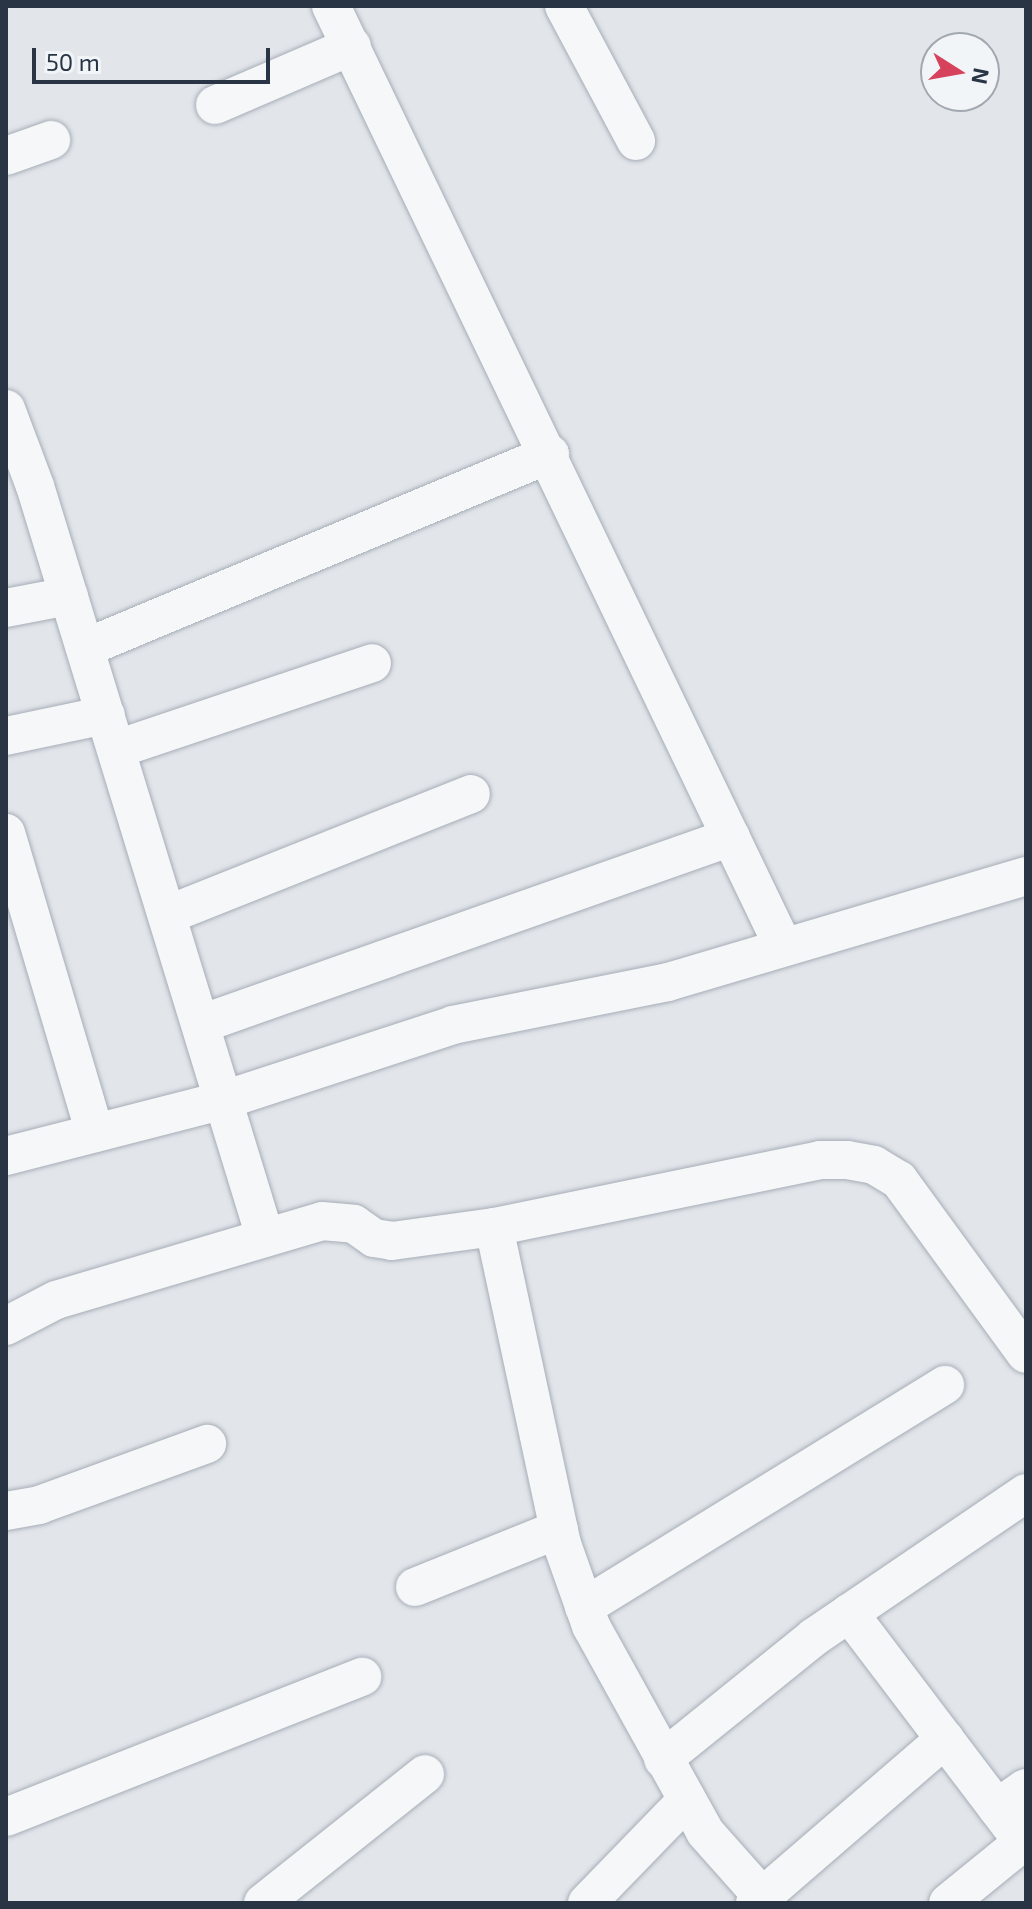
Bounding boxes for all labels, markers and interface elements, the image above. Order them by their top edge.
scale bar [36,32,274,82]
north arrow [920,32,1000,112]
text: 50 m [46,47,100,76]
text: N [967,66,996,86]

